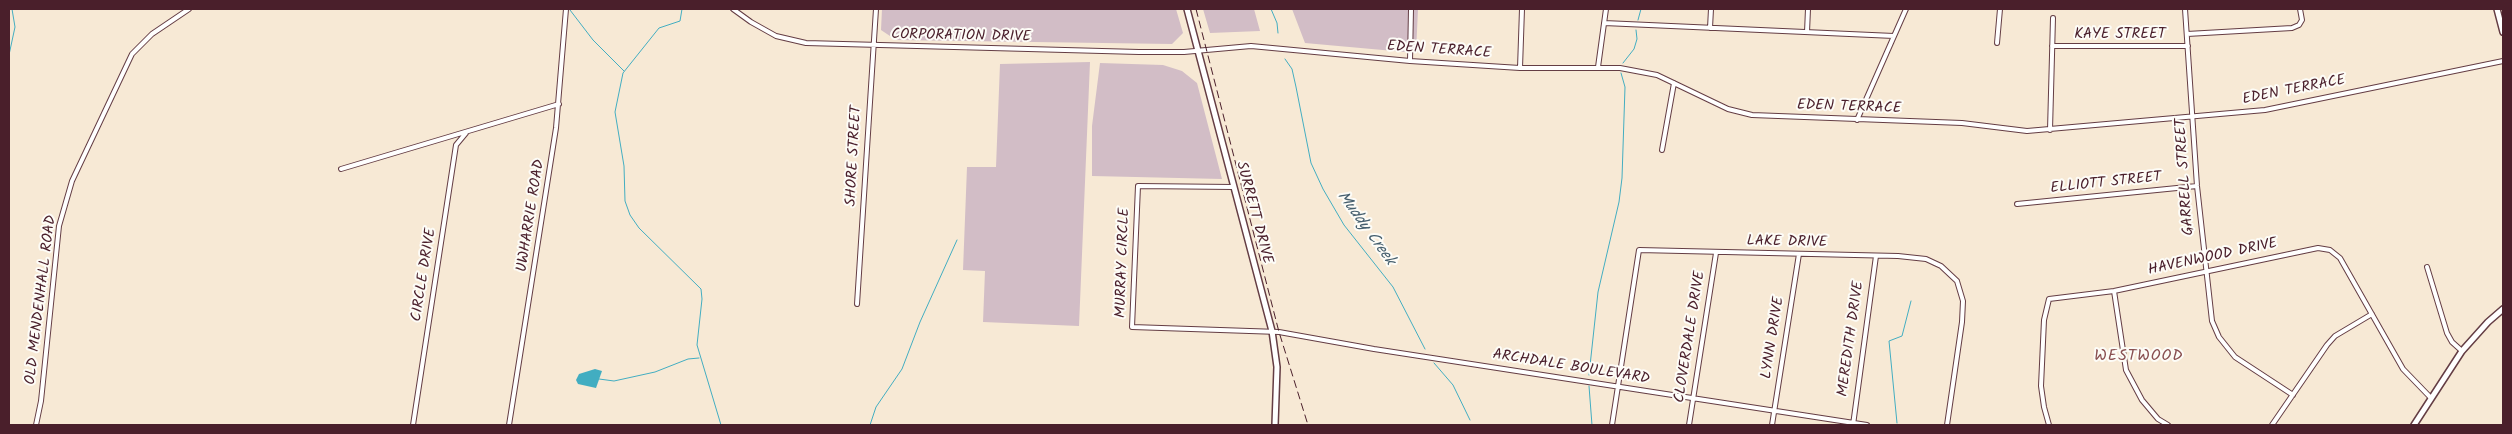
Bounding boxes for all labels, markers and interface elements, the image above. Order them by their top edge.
street label: KAYE STREET [2074,26,2166,44]
street label: CORPORATION DRIVE [891,27,1031,47]
street label: EDEN TERRACE [1386,38,1492,64]
street label: EDEN TERRACE [2241,72,2347,110]
street label: EDEN TERRACE [1796,97,1902,119]
street label: SHORE STREET [843,105,867,207]
street label: GARRELL STREET [2173,118,2199,236]
street label: UWHARRIE ROAD [514,159,550,273]
street label: SURRETT DRIVE [1231,160,1275,266]
street label: ELLIOTT STREET [2050,169,2162,199]
water label: Muddy Creek [1332,188,1398,270]
street label: MURRAY CIRCLE [1113,208,1135,318]
street label: OLD MENDENHALL ROAD [23,214,61,386]
street label: CIRCLE DRIVE [409,227,441,323]
street label: LAKE DRIVE [1746,233,1828,253]
street label: HAVENWOOD DRIVE [2147,236,2279,280]
street label: CLOVERDALE DRIVE [1672,270,1710,404]
street label: MEREDITH DRIVE [1835,280,1869,398]
street label: LYNN DRIVE [1759,296,1789,380]
street label: ARCHDALE BOULEVARD [1491,347,1651,389]
district label: WESTWOOD [2093,347,2185,367]

